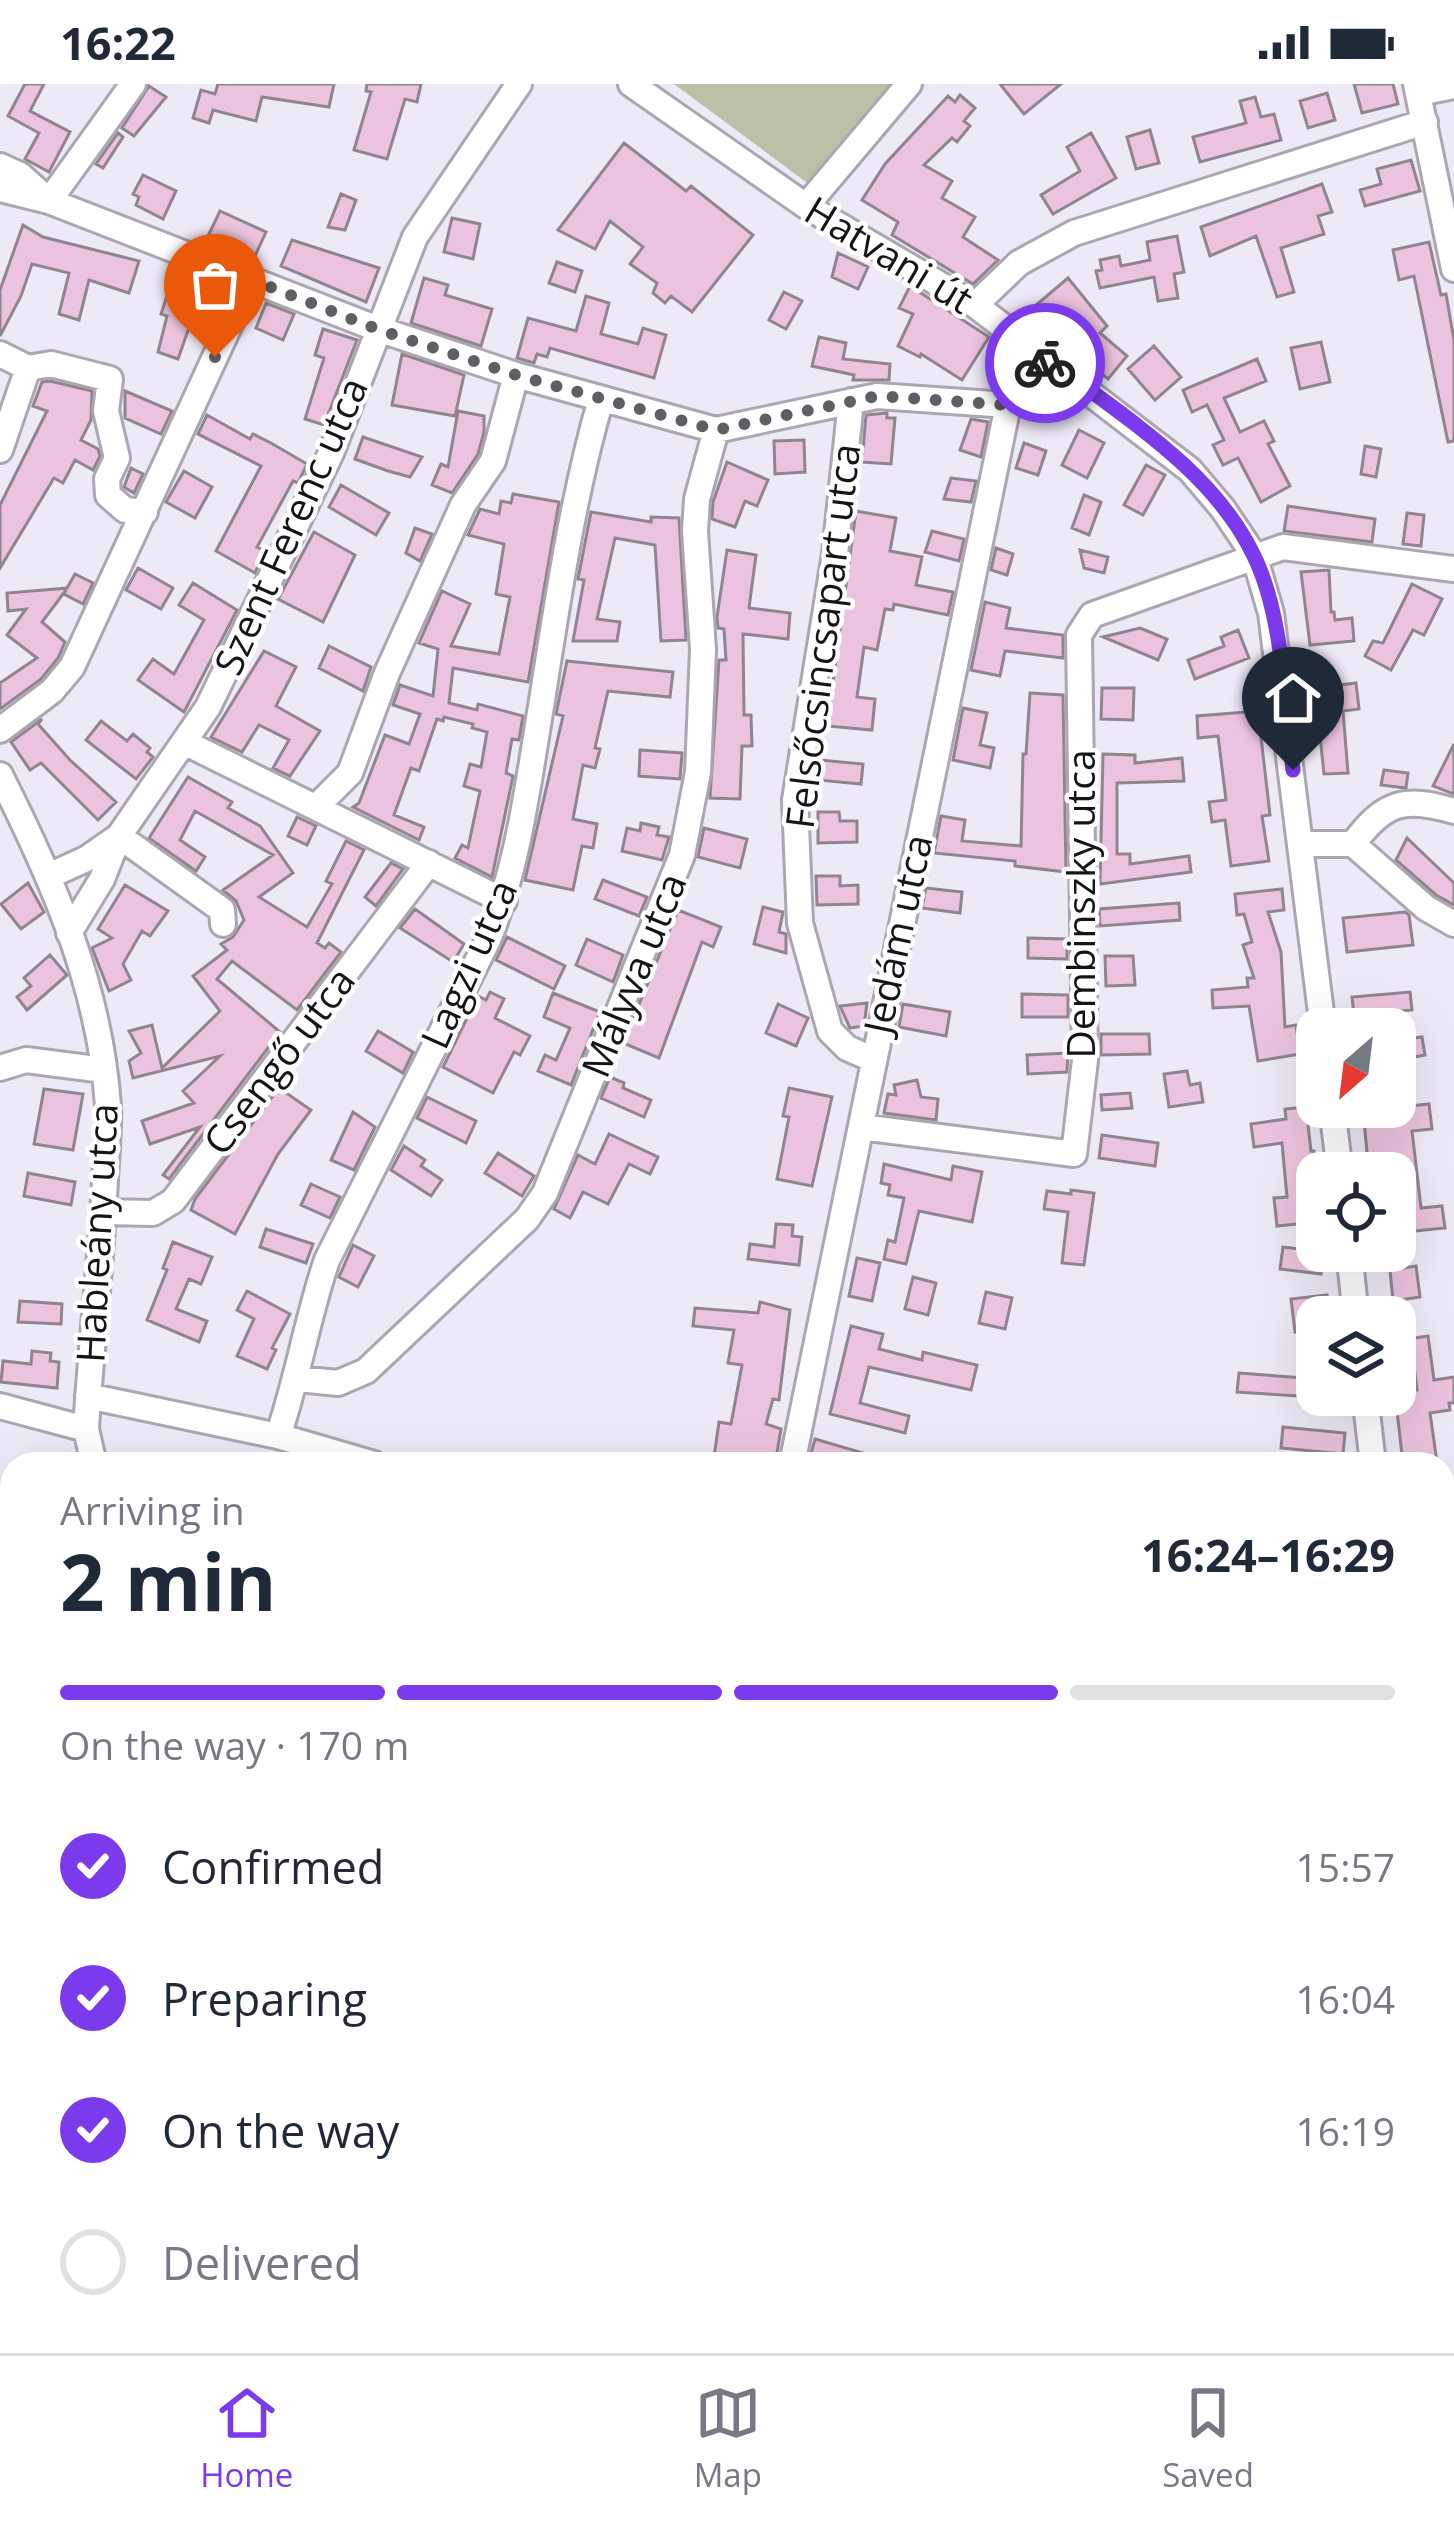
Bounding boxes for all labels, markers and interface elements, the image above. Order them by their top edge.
text: 16:22 [60,12,176,73]
street label: Hatvani út [796,183,984,325]
pin [164,234,266,357]
icon: bag [182,252,248,318]
courier [985,303,1105,423]
icon: bike [1012,330,1078,396]
street label: Szent Ferenc utca [200,368,379,682]
street label: Felsőcsincsapart utca [772,440,871,831]
pin [1242,647,1344,770]
icon: home [1260,665,1326,731]
street label: Dembinszky utca [1053,749,1106,1059]
street label: Jedám utca [849,829,943,1042]
street label: Mályva utca [568,865,698,1084]
street label: Lagzi utca [407,871,528,1056]
street label: Csengő utca [190,956,366,1165]
north arrow [1296,1008,1416,1128]
map controls [1296,1008,1416,1416]
street label: Hableány utca [62,1102,129,1364]
button: locate [1296,1152,1416,1272]
button: layers [1296,1296,1416,1416]
text: Arriving in [60,1483,245,1536]
text: 16:24–16:29 [1141,1524,1395,1585]
text: 2 min [60,1528,277,1634]
text: On the way · 170 m [60,1718,409,1771]
icon: check [60,1833,126,1899]
text: Confirmed [162,1836,384,1897]
text: 15:57 [1296,1840,1395,1893]
icon: check [60,1965,126,2031]
text: Preparing [162,1968,367,2029]
text: 16:04 [1296,1972,1395,2025]
icon: check [60,2097,126,2163]
text: On the way [162,2100,399,2161]
text: 16:19 [1296,2104,1395,2157]
text: Delivered [162,2232,362,2293]
tab: Home [200,2380,293,2497]
tab: Map [694,2380,762,2497]
tab: Saved [1162,2380,1254,2497]

